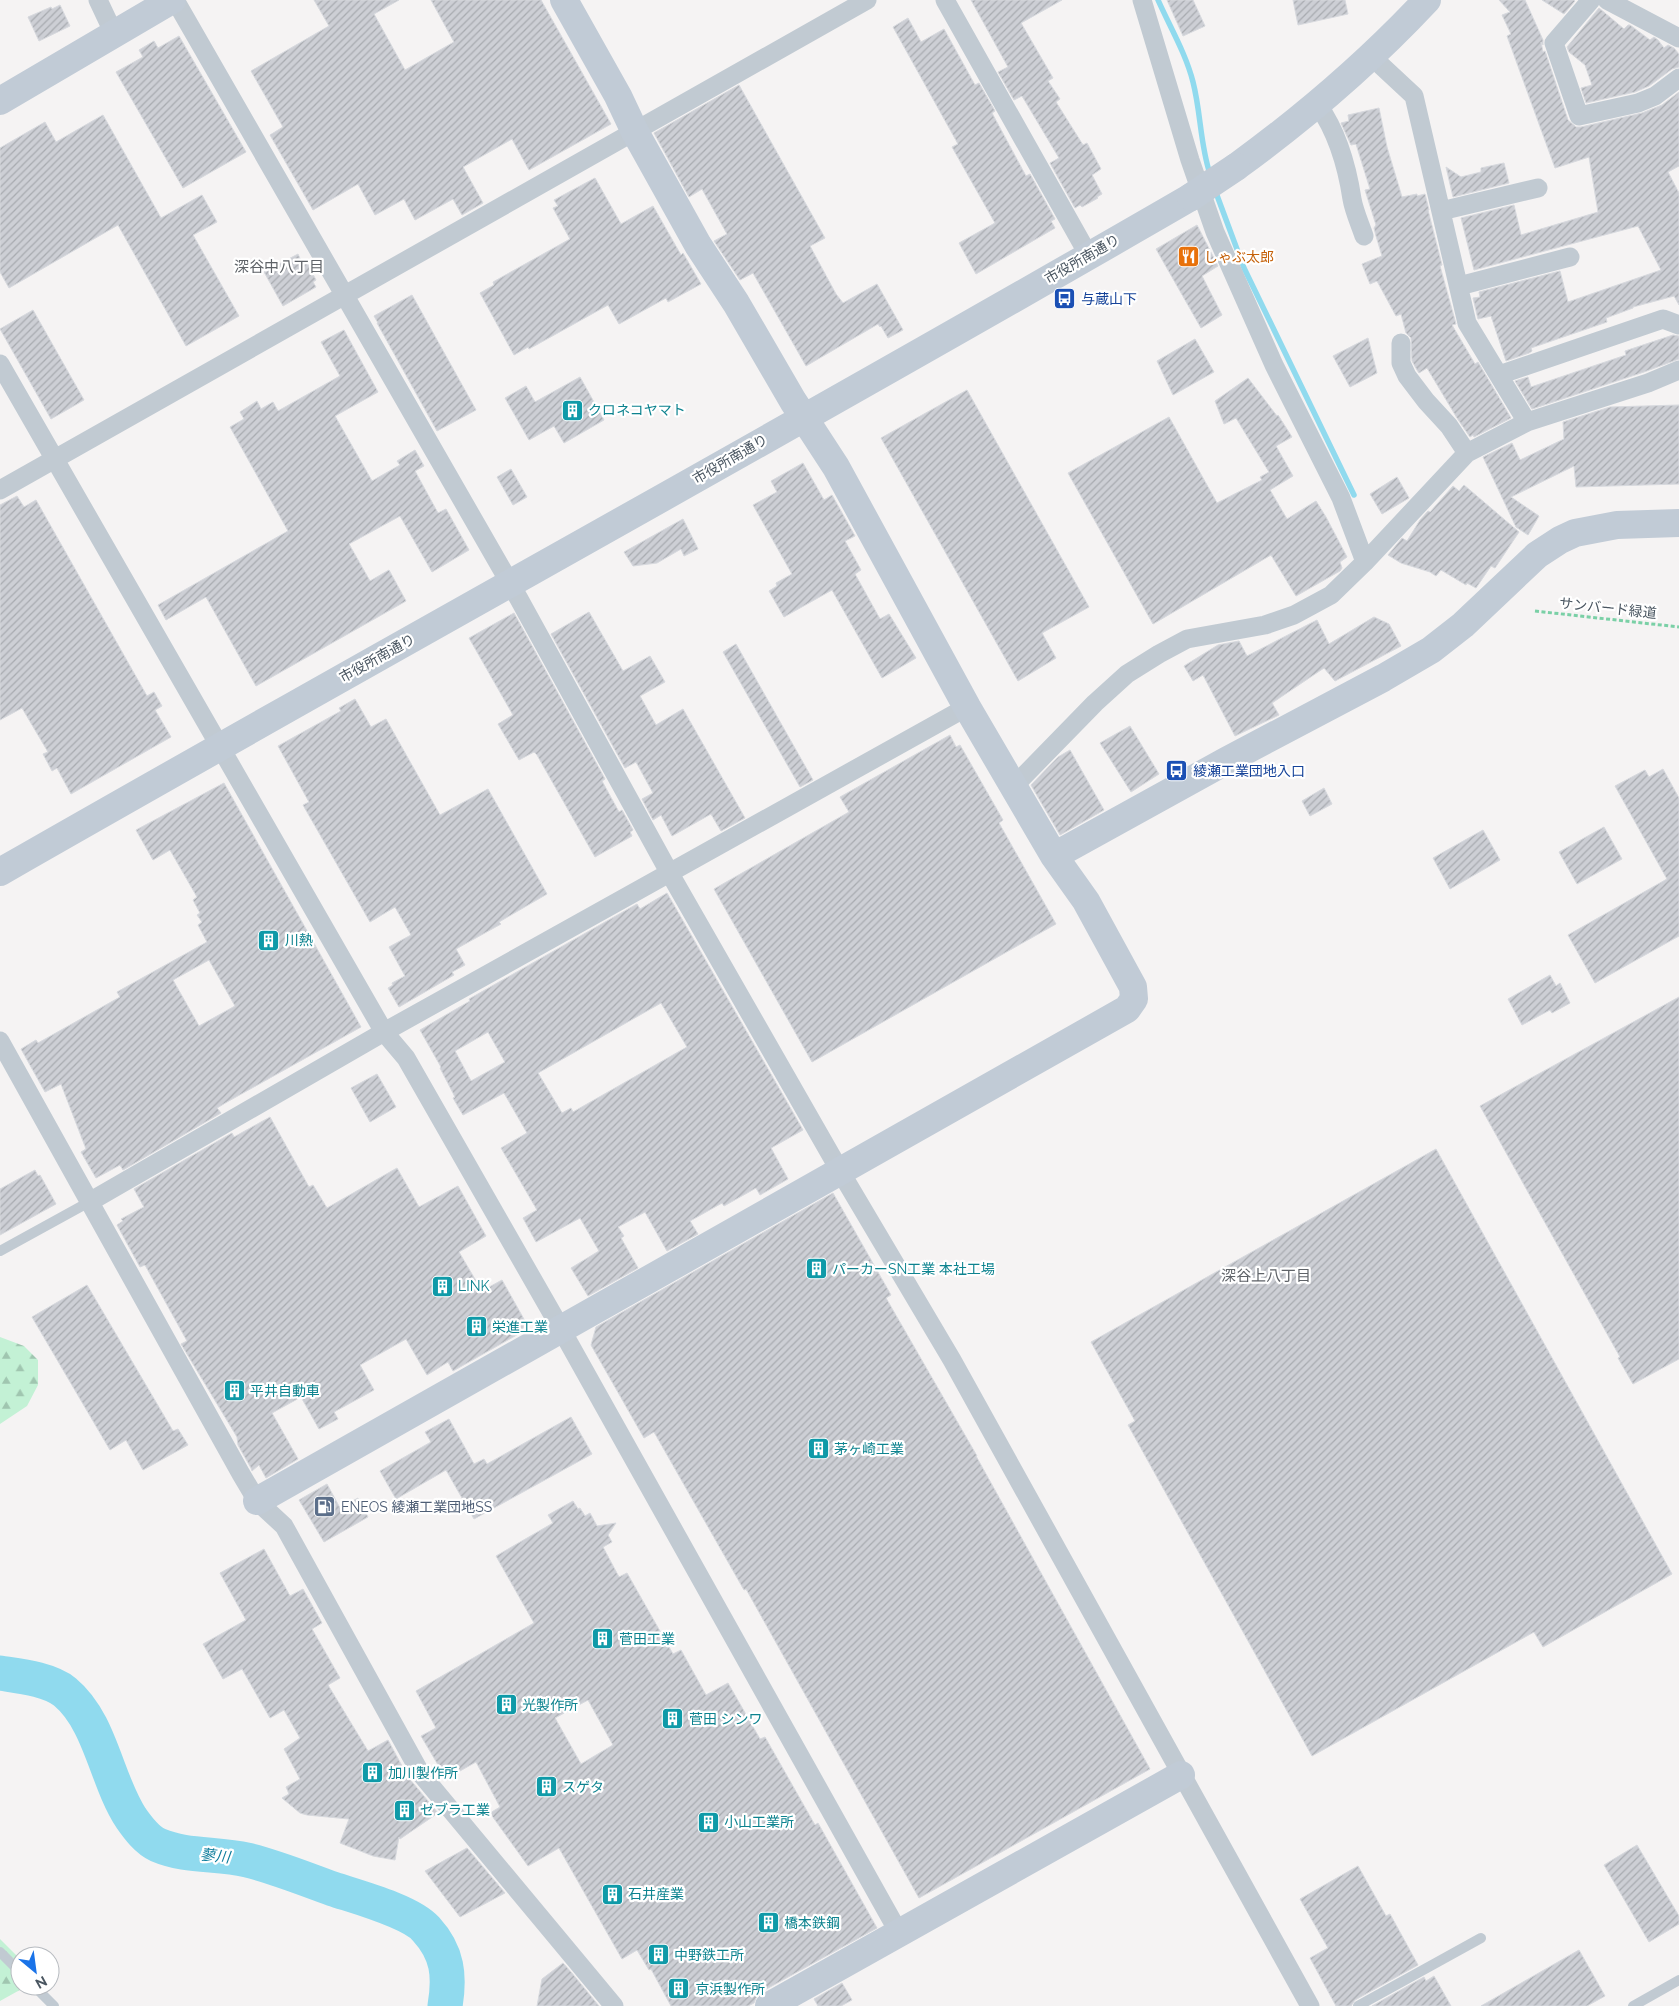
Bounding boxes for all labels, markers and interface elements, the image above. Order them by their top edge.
street label: 市役所南通り [1042,231,1122,287]
restaurant icon: しゃぶ太郎 [1176,245,1200,269]
place label: しゃぶ太郎 [1204,249,1274,265]
district label: 深谷中八丁目 [234,258,324,276]
bus stop icon: 与蔵山下 [1053,287,1077,311]
place label: 与蔵山下 [1081,291,1137,307]
building icon: クロネコヤマト [560,398,584,422]
place label: クロネコヤマト [588,402,686,418]
street label: 市役所南通り [690,431,770,487]
street label: サンバード緑道 [1558,595,1658,621]
street label: 市役所南通り [336,631,418,685]
bus stop icon: 綾瀬工業団地入口 [1165,759,1189,783]
place label: 綾瀬工業団地入口 [1193,763,1305,779]
building icon: 川熱 [257,928,281,952]
place label: 川熱 [285,932,313,948]
building icon: パーカーSN工業 本社工場 [804,1257,828,1281]
place label: パーカーSN工業 本社工場 [832,1261,995,1277]
district label: 深谷上八丁目 [1221,1267,1311,1285]
building icon: LINK [430,1274,454,1298]
place label: LINK [458,1278,489,1294]
building icon: 栄進工業 [464,1315,488,1339]
place label: 栄進工業 [492,1319,548,1335]
building icon: 平井自動車 [222,1379,246,1403]
place label: 平井自動車 [250,1383,320,1399]
building icon: 茅ヶ崎工業 [806,1437,830,1461]
place label: 茅ヶ崎工業 [834,1441,904,1457]
fuel station icon: ENEOS 綾瀬工業団地SS [313,1495,337,1519]
place label: ENEOS 綾瀬工業団地SS [341,1499,493,1515]
building icon: 菅田工業 [591,1627,615,1651]
place label: 菅田工業 [619,1631,675,1647]
building icon: 光製作所 [494,1693,518,1717]
place label: 光製作所 [522,1697,578,1713]
building icon: 菅田 シンワ [661,1707,685,1731]
place label: 菅田 シンワ [689,1711,763,1727]
building icon: 加川製作所 [360,1761,384,1785]
place label: 加川製作所 [388,1765,458,1781]
building icon: スゲタ [534,1775,558,1799]
place label: スゲタ [562,1779,604,1795]
building icon: ゼブラ工業 [392,1798,416,1822]
place label: ゼブラ工業 [420,1802,490,1818]
building icon: 小山工業所 [696,1810,720,1834]
place label: 小山工業所 [724,1814,794,1830]
water label: 蓼川 [199,1845,233,1867]
building icon: 石井産業 [600,1882,624,1906]
place label: 石井産業 [628,1886,684,1902]
building icon: 橋本鉄鋼 [756,1911,780,1935]
place label: 橋本鉄鋼 [784,1915,840,1931]
building icon: 中野鉄工所 [646,1943,670,1967]
north arrow [10,1946,60,1996]
place label: 中野鉄工所 [674,1947,744,1963]
text: N [33,1973,50,1992]
building icon: 京浜製作所 [667,1977,691,2001]
place label: 京浜製作所 [695,1981,765,1997]

